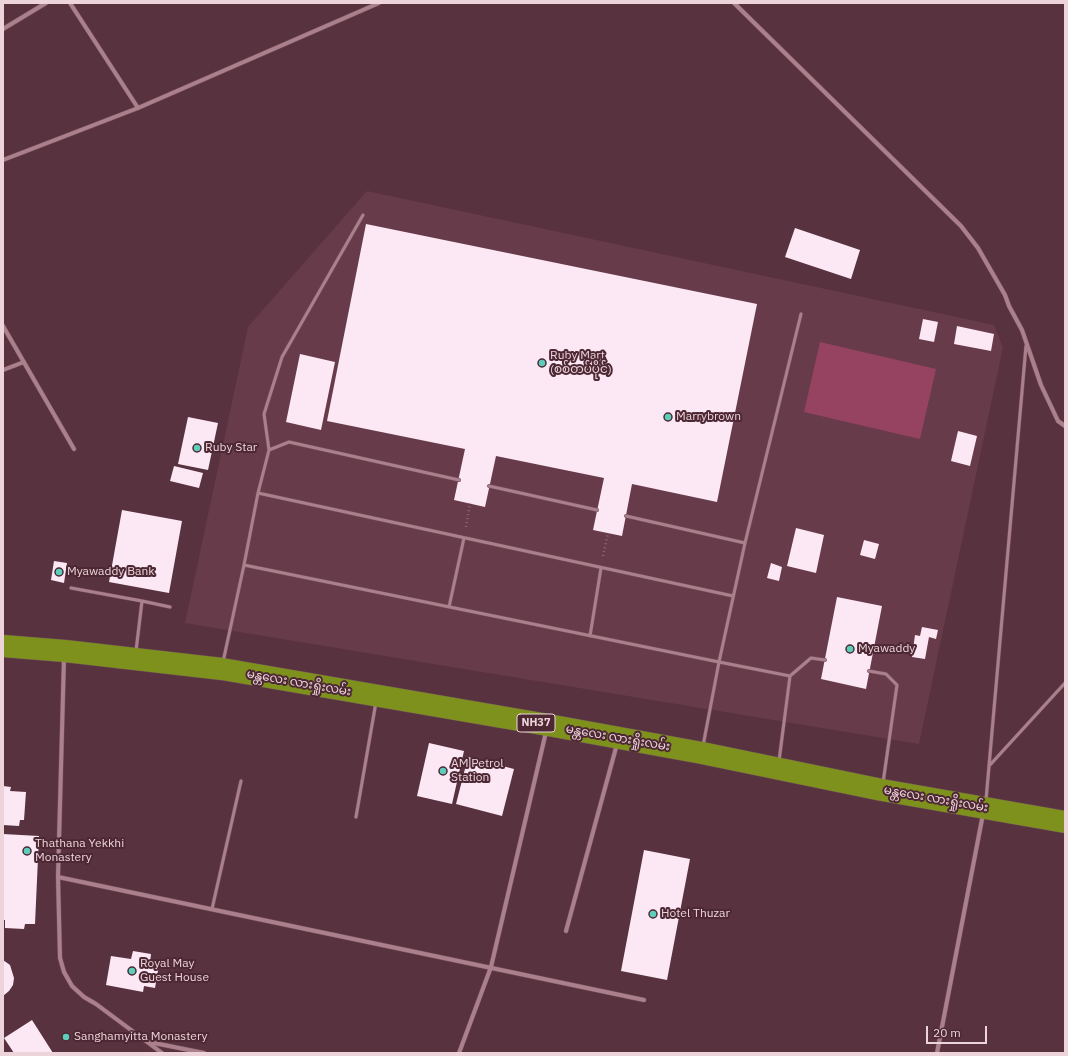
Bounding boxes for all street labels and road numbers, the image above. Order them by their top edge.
street label: မန္တလေး လားရှိုးလမ်း [246,667,352,699]
road number: NH37 [517,714,555,732]
street label: မန္တလေး လားရှိုးလမ်း [565,722,671,754]
street label: မန္တလေး လားရှိုးလမ်း [883,783,989,815]

